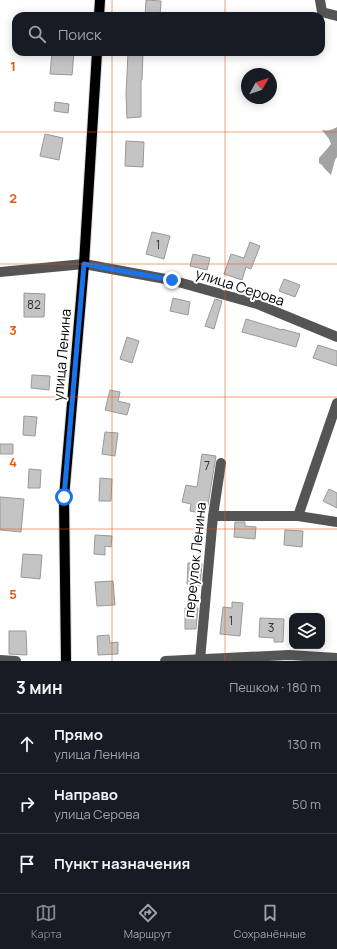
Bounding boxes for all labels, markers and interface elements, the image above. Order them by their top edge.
search box [12,12,325,56]
icon: search [26,23,48,45]
text: Поиск [58,24,102,45]
text: 1 [10,57,16,75]
north arrow [241,68,277,104]
text: 2 [9,189,17,207]
house number: 1 [156,236,160,253]
street label: улица Серова [193,263,287,310]
route end [163,271,181,289]
house number: 82 [27,296,41,313]
street label: улица Ленина [48,308,75,402]
text: 3 [9,321,17,339]
text: 4 [9,453,17,471]
house number: 7 [204,457,210,474]
route start [55,488,73,506]
street label: переулок Ленина [179,501,210,619]
text: 5 [9,585,17,603]
house number: 1 [229,612,233,629]
map controls [289,613,325,649]
button: layers [289,613,325,649]
house number: 3 [268,619,274,636]
text: 3 мин [16,676,63,699]
text: Пешком · 180 m [229,678,321,696]
text: Прямо [54,724,103,745]
icon: ahead [16,733,38,755]
text: 130 m [287,735,321,753]
text: улица Ленина [54,745,140,763]
text: Направо [54,784,118,805]
icon: right [16,793,38,815]
text: 50 m [292,795,321,813]
text: улица Серова [54,805,140,823]
icon: arrive [16,853,38,875]
text: Пункт назначения [54,853,190,874]
tab: Карта [31,902,62,941]
tab: Маршрут [124,902,172,941]
tab: Сохранённые [234,902,306,941]

